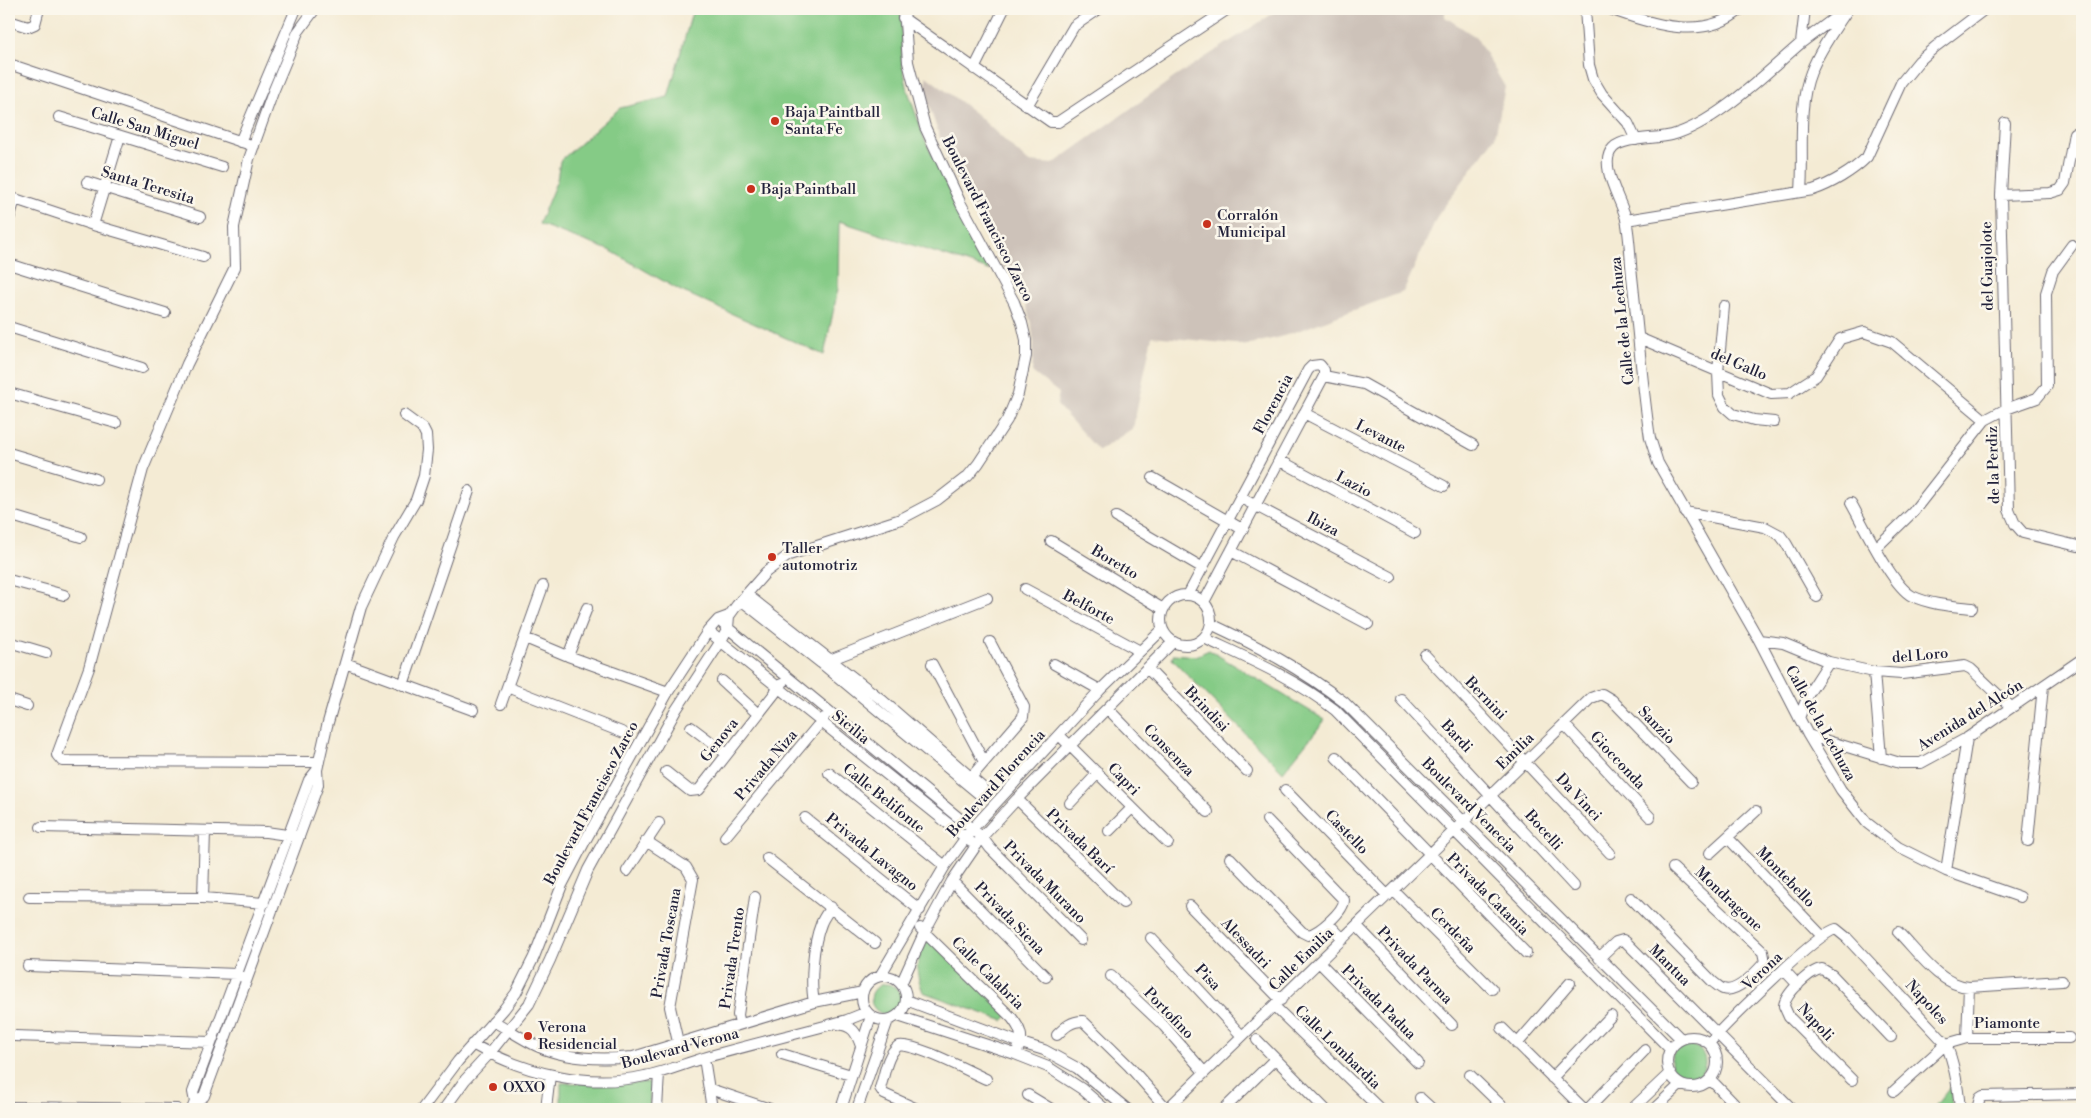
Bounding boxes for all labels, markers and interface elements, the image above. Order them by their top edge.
street label: Calle San Miguel [88,103,202,154]
place label: Baja Paintball Santa Fe [784,103,881,139]
marker: Baja Paintball Santa Fe [769,115,781,127]
street label: Boulevard Francisco Zarco [937,133,1038,305]
street label: Santa Teresita [99,162,197,209]
place label: Baja Paintball [760,180,857,199]
marker: Baja Paintball [745,183,757,195]
place label: Corralón Municipal [1217,206,1286,242]
marker: Corralón Municipal [1201,218,1213,230]
street label: del Guajolote [1977,221,1998,311]
street label: Calle de la Lechuza [1606,255,1639,386]
street label: del Gallo [1708,344,1770,385]
street label: Florencia [1250,370,1297,438]
street label: Levante [1352,416,1409,457]
street label: de la Perdiz [1983,426,2004,504]
street label: Lazio [1332,467,1375,502]
street label: Ibiza [1303,508,1343,541]
place label: Taller automotriz [782,539,857,575]
street label: Boretto [1087,540,1142,584]
marker: Taller automotriz [766,551,778,563]
street label: Belforte [1059,585,1118,629]
street label: del Loro [1891,644,1949,667]
street label: Calle de la Lechuza [1781,662,1860,785]
street label: Bernini [1460,672,1511,724]
street label: Avenida del Alcón [1913,675,2027,756]
street label: Brindisi [1180,682,1233,736]
street label: Sanzio [1634,702,1679,748]
street label: Sicilia [828,706,874,749]
street label: Genova [696,714,743,766]
street label: Bardi [1436,715,1477,757]
street label: Boulevard Francisco Zarco [540,718,643,889]
street label: Consenza [1139,720,1199,781]
street label: Boulevard Florencia [942,725,1050,842]
street label: Privada Niza [731,726,802,805]
street label: Giocconda [1586,727,1650,794]
street label: Emilia [1492,728,1539,774]
street label: Boulevard Venecia [1417,753,1520,857]
street label: Calle Belifonte [839,759,929,837]
street label: Capri [1104,759,1144,800]
street label: Da Vinci [1552,769,1606,825]
street label: Privada Barí [1042,805,1118,879]
street label: Bocelli [1520,805,1567,855]
street label: Castello [1321,806,1372,859]
street label: Privada Lavagno [822,809,922,896]
street label: Privada Murano [999,837,1090,928]
street label: Montebello [1752,843,1819,912]
street label: Privada Catania [1442,849,1533,940]
street label: Mondragone [1691,863,1767,936]
street label: Privada Siena [970,878,1049,959]
street label: Privada Toscana [647,886,686,1000]
street label: Cerdeña [1426,904,1480,957]
street label: Privada Trento [716,906,749,1010]
street label: Alessadri [1216,913,1274,973]
street label: Calle Emilia [1265,923,1338,995]
street label: Privada Parma [1373,923,1457,1008]
street label: Calle Calabria [947,933,1028,1014]
street label: Mantua [1645,941,1695,990]
street label: Verona [1737,948,1787,995]
street label: Pisa [1191,960,1225,995]
street label: Privada Padua [1337,961,1420,1044]
street label: Napoles [1901,976,1952,1029]
street label: Portofino [1139,984,1198,1043]
street label: Napoli [1793,999,1838,1045]
street label: Calle Lombardia [1291,1001,1385,1094]
street label: Piamonte [1974,1014,2040,1033]
place label: Verona Residencial [537,1018,617,1054]
street label: Boulevard Verona [618,1024,741,1074]
marker: Verona Residencial [522,1030,534,1042]
place label: OXXO [503,1078,546,1097]
marker: OXXO [487,1081,499,1093]

